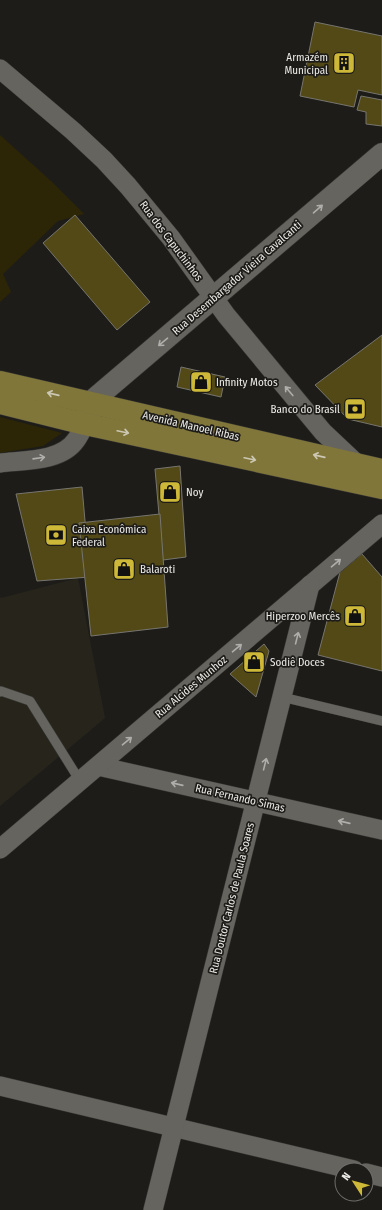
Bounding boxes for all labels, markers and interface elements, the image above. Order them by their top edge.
building icon: Armazém Municipal [331,50,357,76]
place label: Armazém Municipal [284,51,328,77]
street label: Rua dos Capuchinhos [137,199,205,284]
one-way arrow [312,204,323,213]
street label: Rua Desembargador Vieira Cavalcanti [170,218,305,338]
one-way arrow [158,337,168,346]
shop icon: Infinity Motos [188,369,214,395]
place label: Infinity Motos [216,376,278,389]
one-way arrow [284,386,293,397]
one-way arrow [47,389,60,397]
bank icon: Banco do Brasil [342,396,368,422]
place label: Banco do Brasil [270,403,340,416]
street label: Avenida Manoel Ribas [141,409,241,444]
one-way arrow [116,428,129,436]
one-way arrow [313,451,326,459]
one-way arrow [32,454,45,462]
one-way arrow [243,456,256,464]
shop icon: Noy [157,479,183,505]
place label: Noy [186,486,203,499]
bank icon: Caixa Econômica Federal [43,522,69,548]
place label: Caixa Econômica Federal [72,523,146,549]
shop icon: Balaroti [111,556,137,582]
one-way arrow [330,559,341,568]
place label: Balaroti [140,563,175,576]
shop icon: Hiperzoo Mercês [342,603,368,629]
place label: Hiperzoo Mercês [266,610,340,623]
one-way arrow [293,632,301,645]
one-way arrow [232,643,242,652]
shop icon: Sodiê Doces [241,649,267,675]
street label: Rua Alcides Munhoz [152,653,230,721]
place label: Sodiê Doces [270,656,325,669]
one-way arrow [122,736,133,745]
one-way arrow [262,758,269,771]
one-way arrow [170,780,183,787]
street label: Rua Fernando Simas [194,781,286,815]
one-way arrow [338,817,351,825]
street label: Rua Doutor Carlos de Paula Soares [207,821,257,975]
north arrow [334,1162,374,1202]
text: N [339,1170,354,1183]

